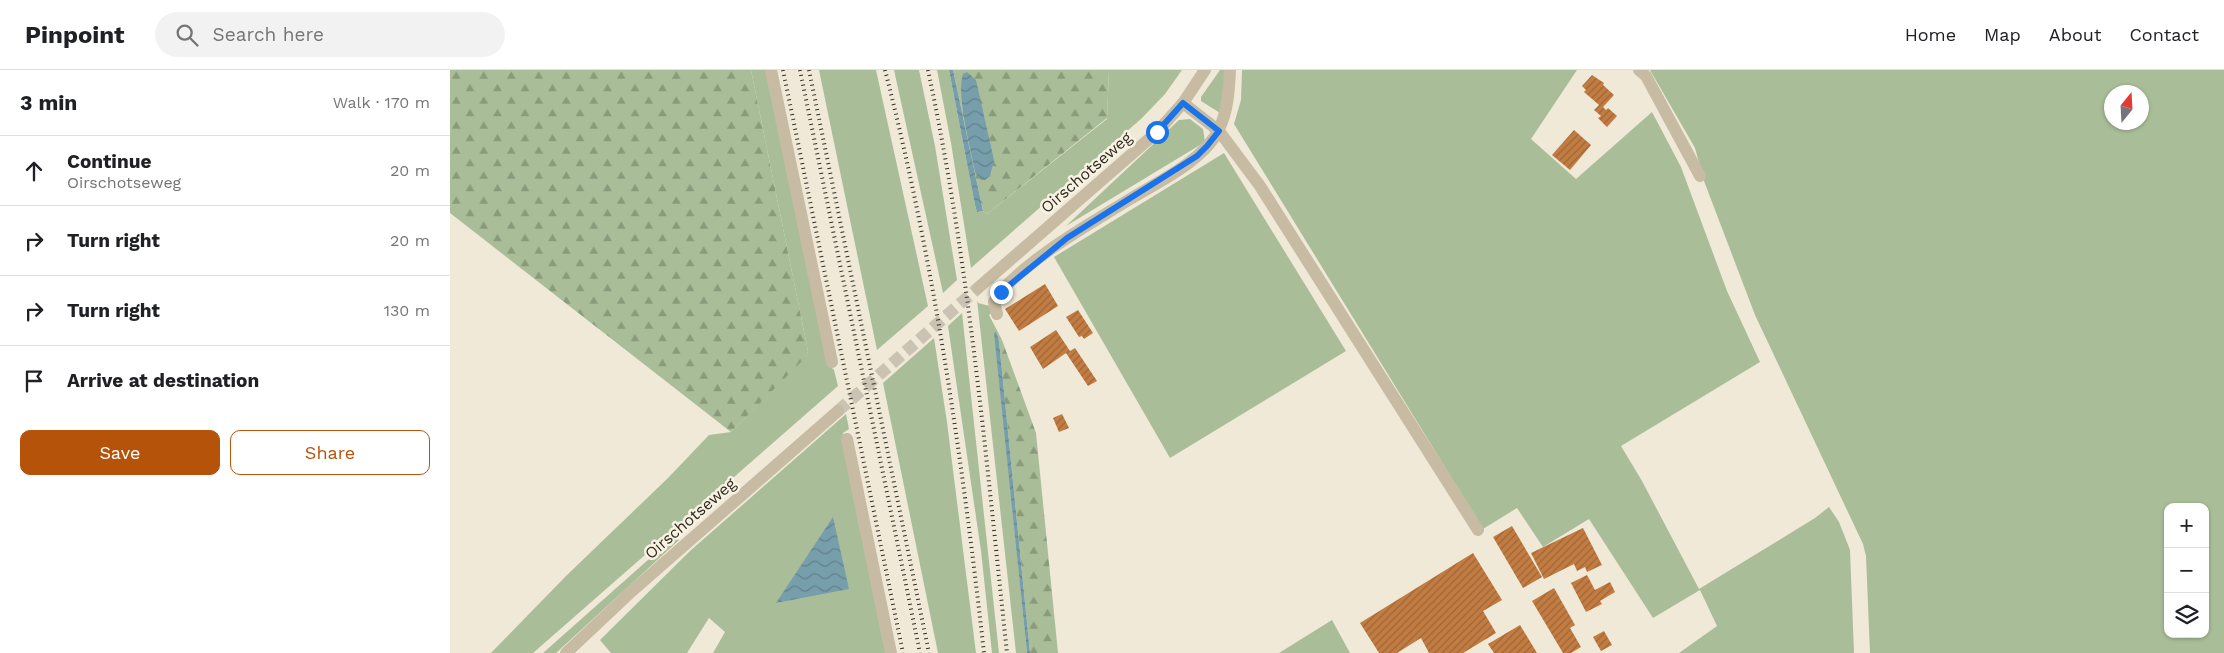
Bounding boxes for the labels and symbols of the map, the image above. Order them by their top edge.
north arrow [2104,85,2149,130]
route start [1146,121,1169,144]
street label: Oirschotseweg [1037,127,1136,217]
route end [990,281,1013,304]
street label: Oirschotseweg [641,473,740,563]

